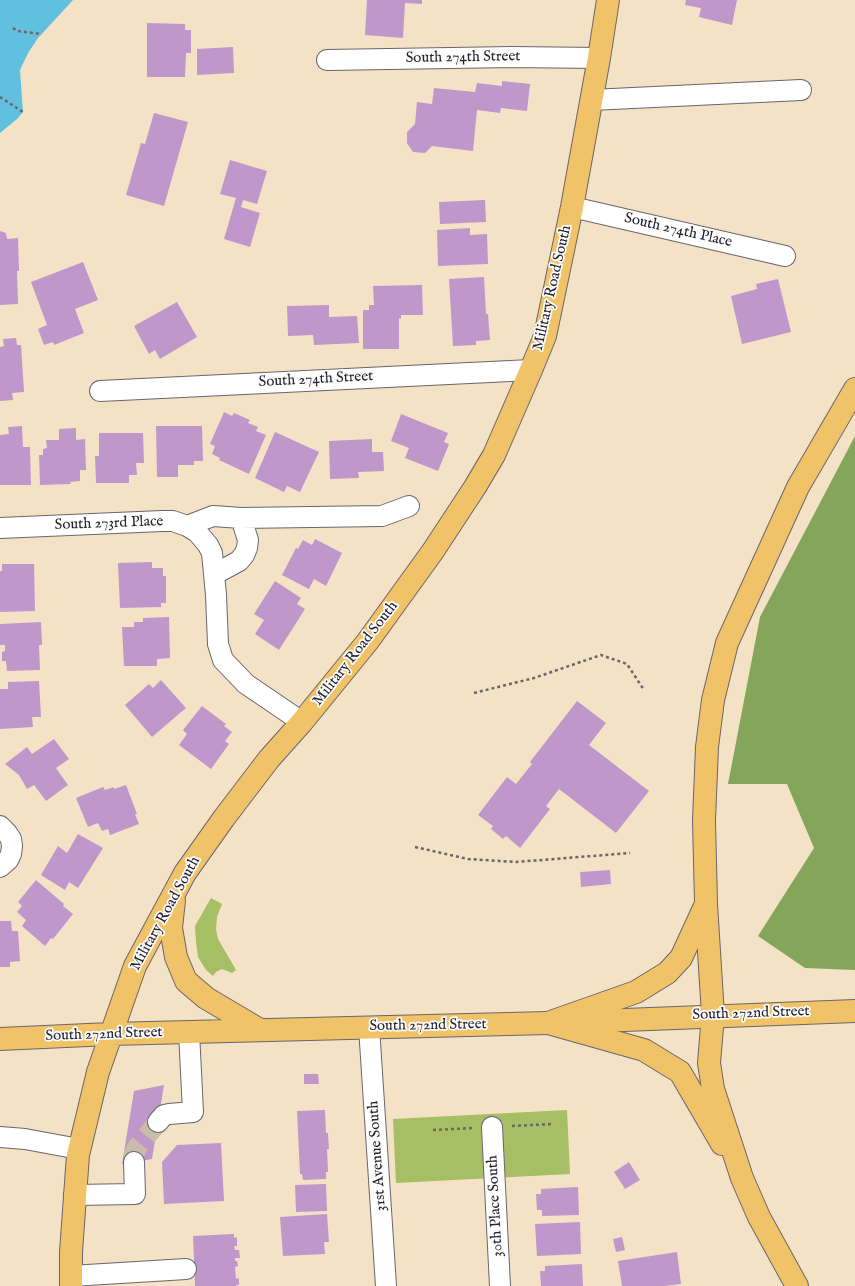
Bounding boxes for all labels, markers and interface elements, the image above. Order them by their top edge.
street label: South 274th Street [405,48,521,68]
street label: South 274th Place [622,210,734,252]
street label: Military Road South [530,224,576,352]
street label: South 274th Street [258,368,374,392]
street label: South 273rd Place [54,513,164,535]
street label: Military Road South [310,598,402,710]
street label: Military Road South [127,854,205,974]
street label: South 272nd Street [692,1003,810,1025]
street label: South 272nd Street [369,1016,487,1036]
street label: South 272nd Street [45,1024,163,1046]
street label: 31st Avenue South [365,1100,391,1212]
street label: 30th Place South [484,1155,508,1257]

